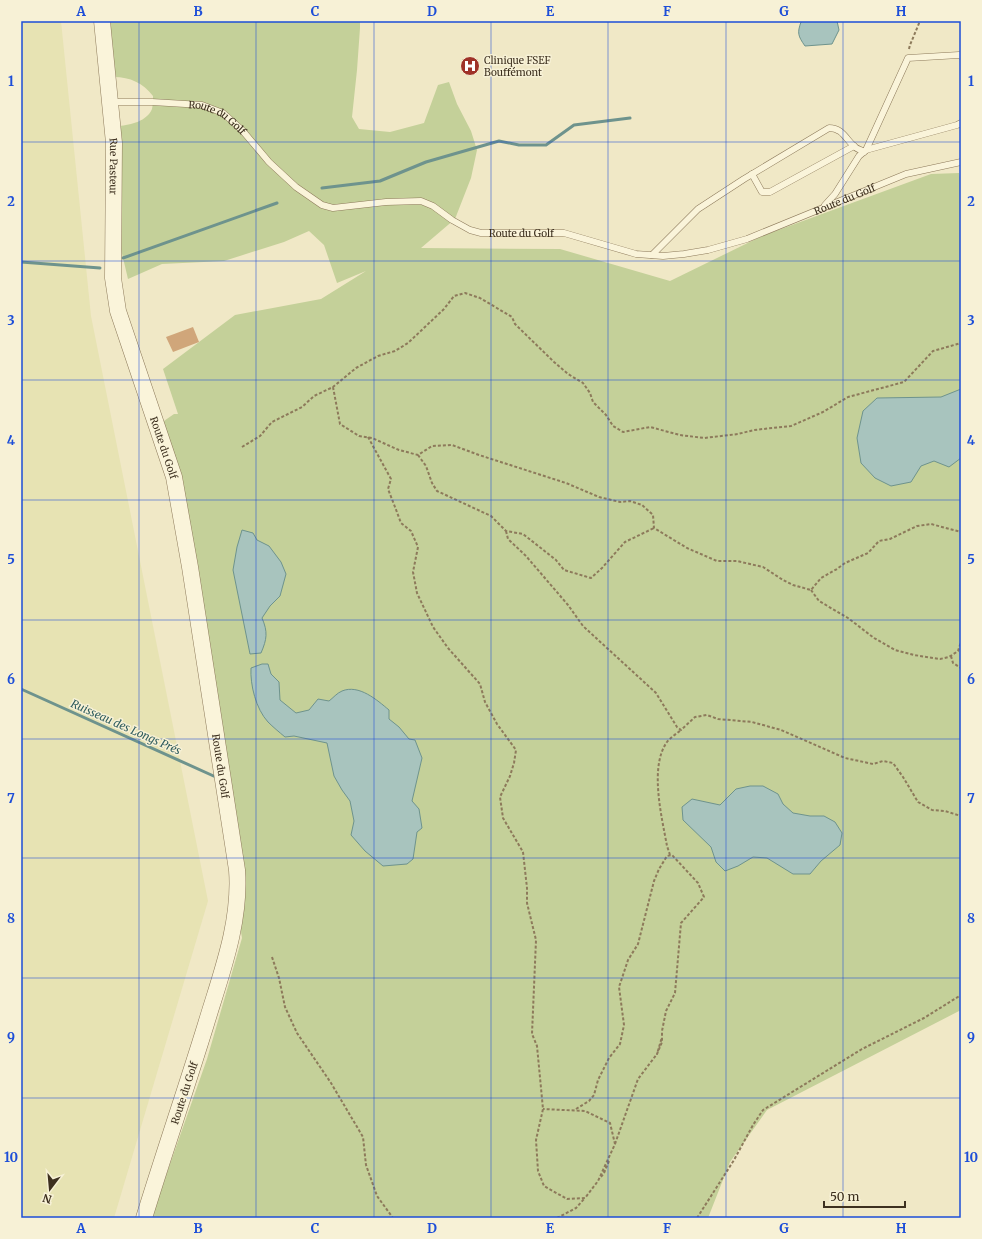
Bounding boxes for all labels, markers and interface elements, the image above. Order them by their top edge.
text: A [75,3,86,20]
text: B [193,3,203,20]
text: C [311,3,320,20]
text: D [427,3,437,20]
text: E [546,3,555,20]
text: F [663,3,671,20]
text: G [779,3,789,20]
text: H [896,3,907,20]
place label: Clinique FSEF Bouffémont [484,54,551,79]
hospital icon: Clinique FSEF Bouffémont [459,55,481,77]
text: 1 [8,73,14,90]
text: 1 [968,73,974,90]
street label: Route du Golf [188,98,250,138]
street label: Rue Pasteur [107,137,120,195]
street label: Route du Golf [812,181,878,218]
text: 2 [7,193,15,210]
text: 2 [967,193,975,210]
street label: Route du Golf [489,227,555,240]
text: 3 [7,312,15,329]
text: 3 [967,312,975,329]
street label: Route du Golf [147,415,181,482]
text: 4 [7,432,16,449]
text: 4 [967,432,976,449]
text: 5 [7,551,15,568]
text: 5 [967,551,975,568]
text: 6 [7,671,15,688]
text: 6 [967,671,975,688]
water label: Ruisseau des Longs Prés [69,696,184,758]
street label: Route du Golf [209,733,232,800]
text: 7 [7,790,15,807]
text: 7 [967,790,975,807]
text: 8 [7,910,15,927]
text: 8 [967,910,975,927]
text: 9 [7,1029,15,1046]
text: 9 [967,1029,975,1046]
street label: Route du Golf [168,1059,201,1126]
text: 10 [4,1149,18,1166]
text: 10 [964,1149,978,1166]
north arrow [30,1169,70,1209]
scale bar [824,1183,905,1209]
text: 50 m [830,1189,859,1204]
text: N [41,1191,53,1207]
text: A [75,1220,86,1237]
text: B [193,1220,203,1237]
text: C [311,1220,320,1237]
text: D [427,1220,437,1237]
text: E [546,1220,555,1237]
text: F [663,1220,671,1237]
text: G [779,1220,789,1237]
text: H [896,1220,907,1237]

